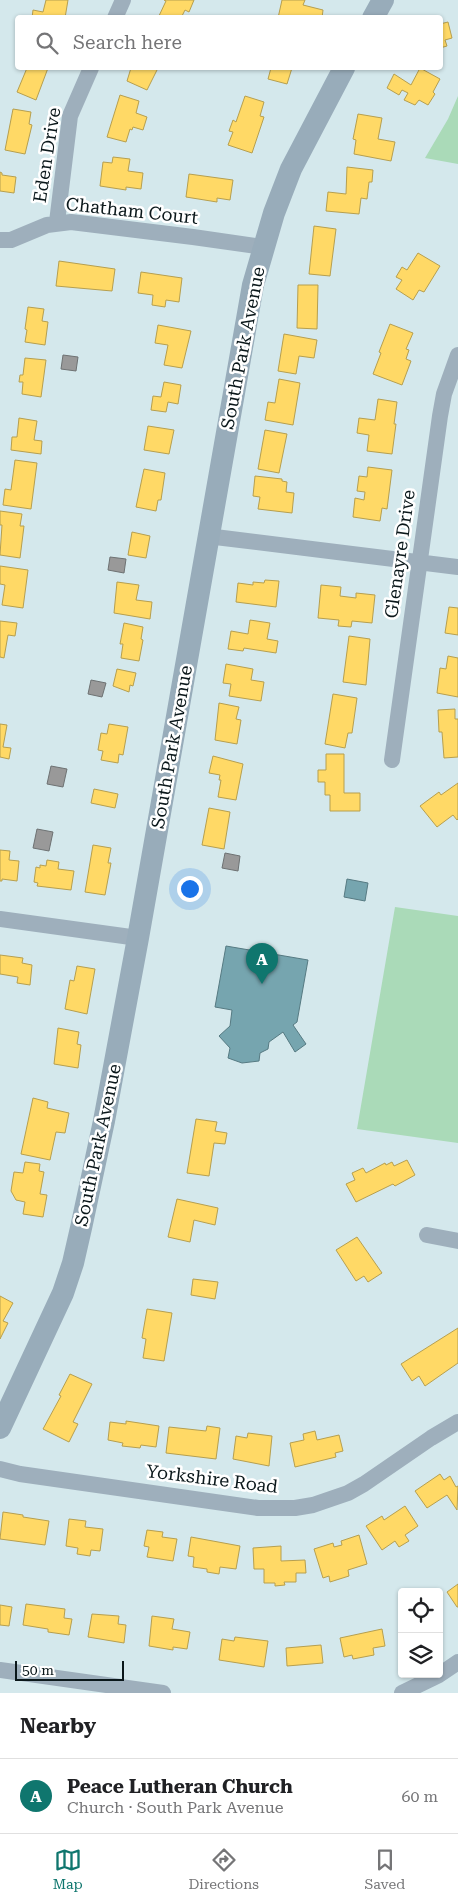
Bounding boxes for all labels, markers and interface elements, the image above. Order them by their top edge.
search box [15,15,443,70]
icon: search [33,29,61,57]
text: Search here [73,31,182,54]
street label: Eden Drive [29,106,64,204]
street label: Chatham Court [65,193,199,228]
street label: South Park Avenue [216,265,269,431]
street label: Glenayre Drive [380,488,419,620]
street label: South Park Avenue [147,664,196,830]
your location [177,876,203,902]
pin: A [246,943,278,984]
street label: South Park Avenue [70,1062,125,1228]
street label: Yorkshire Road [145,1460,280,1497]
map controls [398,1588,443,1678]
button: locate [398,1588,443,1633]
button: layers [398,1633,443,1678]
scale bar [15,1658,124,1681]
text: 50 m [22,1662,54,1678]
text: Nearby [20,1714,96,1738]
text: Peace Lutheran Church [67,1775,293,1798]
text: A [30,1787,42,1806]
text: 60 m [401,1787,438,1806]
text: Church · South Park Avenue [67,1798,284,1817]
tab: Map [53,1846,83,1892]
tab: Directions [188,1846,259,1892]
tab: Saved [365,1846,405,1892]

